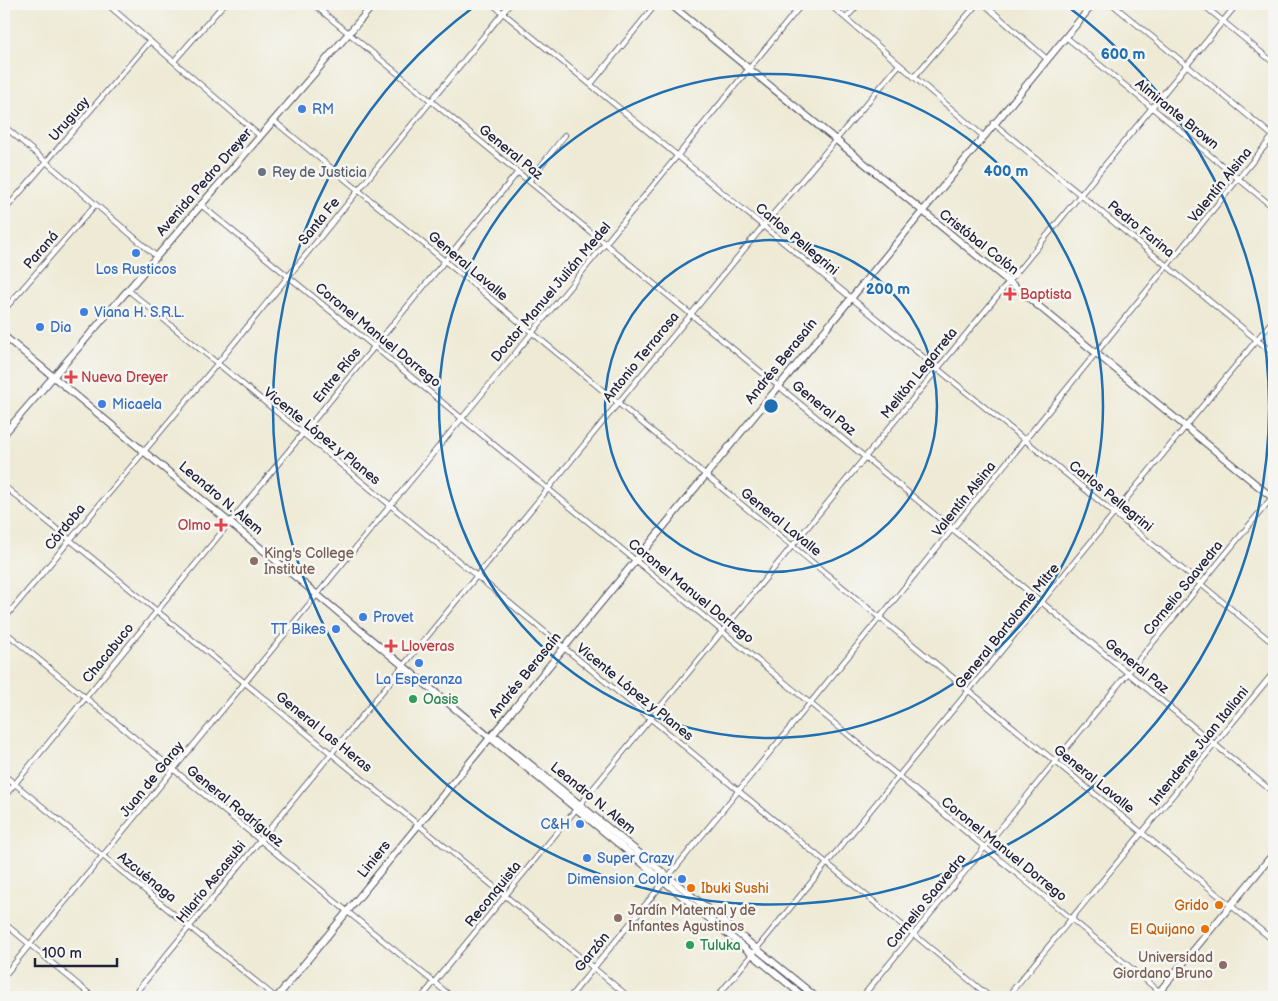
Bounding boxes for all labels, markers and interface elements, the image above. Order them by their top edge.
text: 600 m [1101,45,1146,64]
street label: Almirante Brown [1132,75,1222,153]
street label: Uruguay [45,93,93,145]
place label: RM [312,101,334,118]
marker: RM [296,103,308,115]
street label: General Paz [476,121,547,183]
street label: Avenida Pedro Dreyer [153,124,256,239]
street label: Valentín Alsina [1185,144,1256,226]
text: 400 m [984,162,1028,181]
place label: Rey de Justicia [272,164,367,181]
marker: Rey de Justicia [256,166,268,178]
street label: Santa Fe [295,194,343,248]
street label: Pedro Farina [1104,197,1178,261]
street label: Carlos Pellegrini [752,199,842,279]
street label: Cristóbal Colón [936,206,1022,278]
street label: Doctor Manuel Julián Medel [488,219,614,365]
street label: Paraná [20,228,62,272]
street label: General Lavalle [425,228,511,304]
marker: Los Rusticos [130,247,142,259]
place label: Los Rusticos [96,261,177,278]
street label: Coronel Manuel Dorrego [312,279,444,391]
text: 200 m [866,280,910,299]
place label: Baptista [1020,286,1072,303]
marker: Baptista [1004,288,1016,300]
place label: Viana H. S.R.L. [94,304,185,321]
marker: Viana H. S.R.L. [78,306,90,318]
street label: Antonio Terrarosa [599,308,683,406]
street label: Andrés Berasaín [741,315,821,407]
place label: Dia [50,319,71,336]
marker: Dia [34,321,46,333]
street label: Melitón Legarreta [877,324,961,422]
street label: Entre Ríos [309,344,365,406]
place label: Nueva Dreyer [81,369,169,386]
marker: Nueva Dreyer [65,371,77,383]
street label: General Paz [789,377,860,439]
street label: Vicente López y Planes [260,384,384,488]
place label: Micaela [112,396,162,413]
centre of rings [762,397,780,415]
marker: Micaela [96,398,108,410]
street label: Carlos Pellegrini [1066,457,1156,535]
street label: Leandro N. Alem [175,458,267,538]
street label: Valentín Alsina [929,458,1000,540]
street label: General Lavalle [737,484,825,560]
street label: Córdoba [41,500,89,554]
place label: Olmo [178,517,211,534]
marker: Olmo [215,519,227,531]
street label: Coronel Manuel Dorrego [625,535,757,647]
street label: Cornelio Saavedra [1140,537,1226,639]
place label: King's College Institute [264,545,354,578]
marker: King's College Institute [248,555,260,567]
street label: General Bartolomé Mitre [951,560,1063,692]
place label: Provet [373,609,414,626]
marker: Provet [357,611,369,623]
street label: Chacabuco [79,620,137,686]
place label: TT Bikes [271,621,326,638]
marker: TT Bikes [330,623,342,635]
street label: Andrés Berasaín [485,629,565,721]
street label: General Paz [1102,635,1173,697]
place label: Lloveras [401,638,455,655]
marker: Lloveras [385,640,397,652]
street label: Vicente López y Planes [573,640,697,744]
marker: La Esperanza [413,657,425,669]
place label: La Esperanza [376,671,463,688]
street label: Intendente Juan Italiani [1146,683,1252,809]
street label: General Las Heras [272,688,376,776]
place label: Oasis [423,691,459,708]
marker: Oasis [407,693,419,705]
street label: Juan de Garay [116,737,188,820]
street label: General Lavalle [1050,741,1138,817]
street label: Leandro N. Alem [547,758,639,838]
street label: General Rodríguez [183,762,287,850]
street label: Coronel Manuel Dorrego [938,793,1070,905]
place label: C&H [541,816,570,833]
marker: C&H [574,818,586,830]
street label: Liniers [354,837,394,881]
street label: Hilario Ascasubi [173,838,249,926]
street label: Azcuénaga [114,848,180,906]
place label: Super Crazy [597,850,675,867]
street label: Cornelio Saavedra [883,850,969,952]
marker: Super Crazy [581,852,593,864]
street label: Reconquista [461,858,525,930]
place label: Dimension Color [567,871,673,888]
marker: Dimension Color [676,873,688,885]
place label: Ibuki Sushi [701,880,769,897]
marker: Ibuki Sushi [685,882,697,894]
place label: Grido [1174,897,1209,914]
marker: Grido [1213,899,1225,911]
place label: Jardín Maternal y de Infantes Agustinos [628,902,756,935]
marker: Jardín Maternal y de Infantes Agustinos [612,912,624,924]
place label: El Quijano [1130,921,1195,938]
marker: El Quijano [1199,923,1211,935]
street label: Garzón [571,929,613,975]
scale bar [35,936,118,968]
place label: Tuluka [700,937,741,954]
marker: Tuluka [684,939,696,951]
text: 100 m [42,944,82,963]
place label: Universidad Giordano Bruno [1113,949,1213,982]
marker: Universidad Giordano Bruno [1217,959,1229,971]

